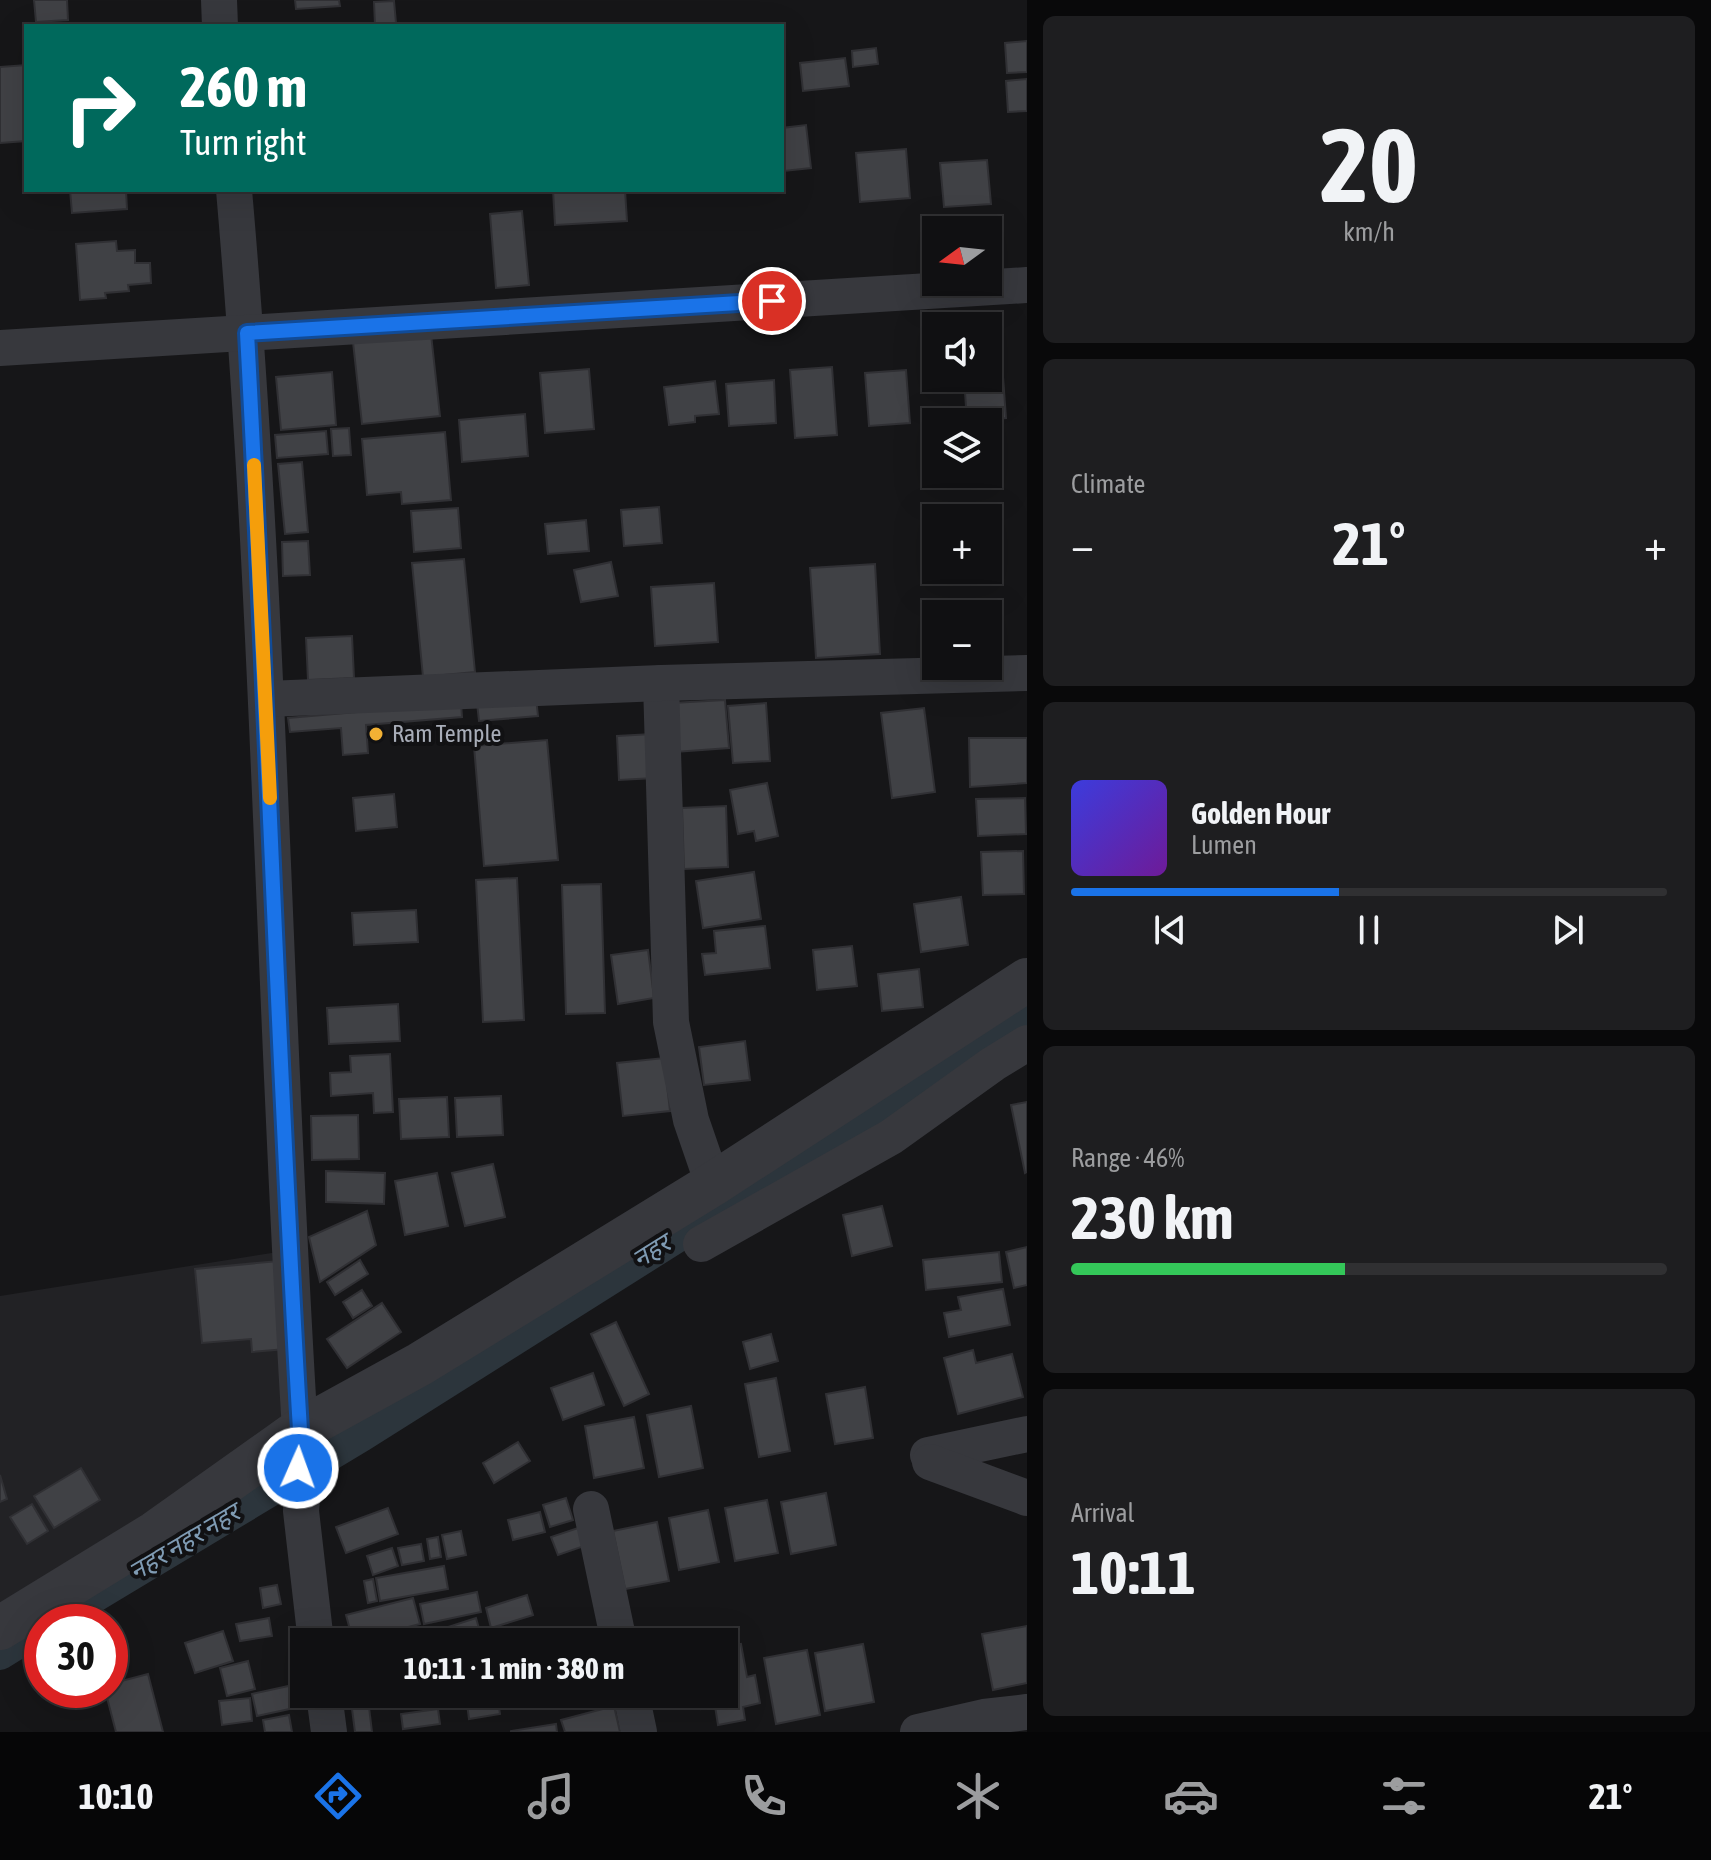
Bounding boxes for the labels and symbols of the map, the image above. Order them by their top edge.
north arrow [922,216,1002,296]
pin [738,267,806,335]
place label: Ram Temple [392,720,501,747]
marker: Ram Temple [367,725,385,743]
water label: नहर [627,1225,680,1274]
position arrow [256,1426,340,1510]
water label: नहर नहर नहर [123,1495,249,1587]
speed limit sign: 30 [24,1604,128,1708]

